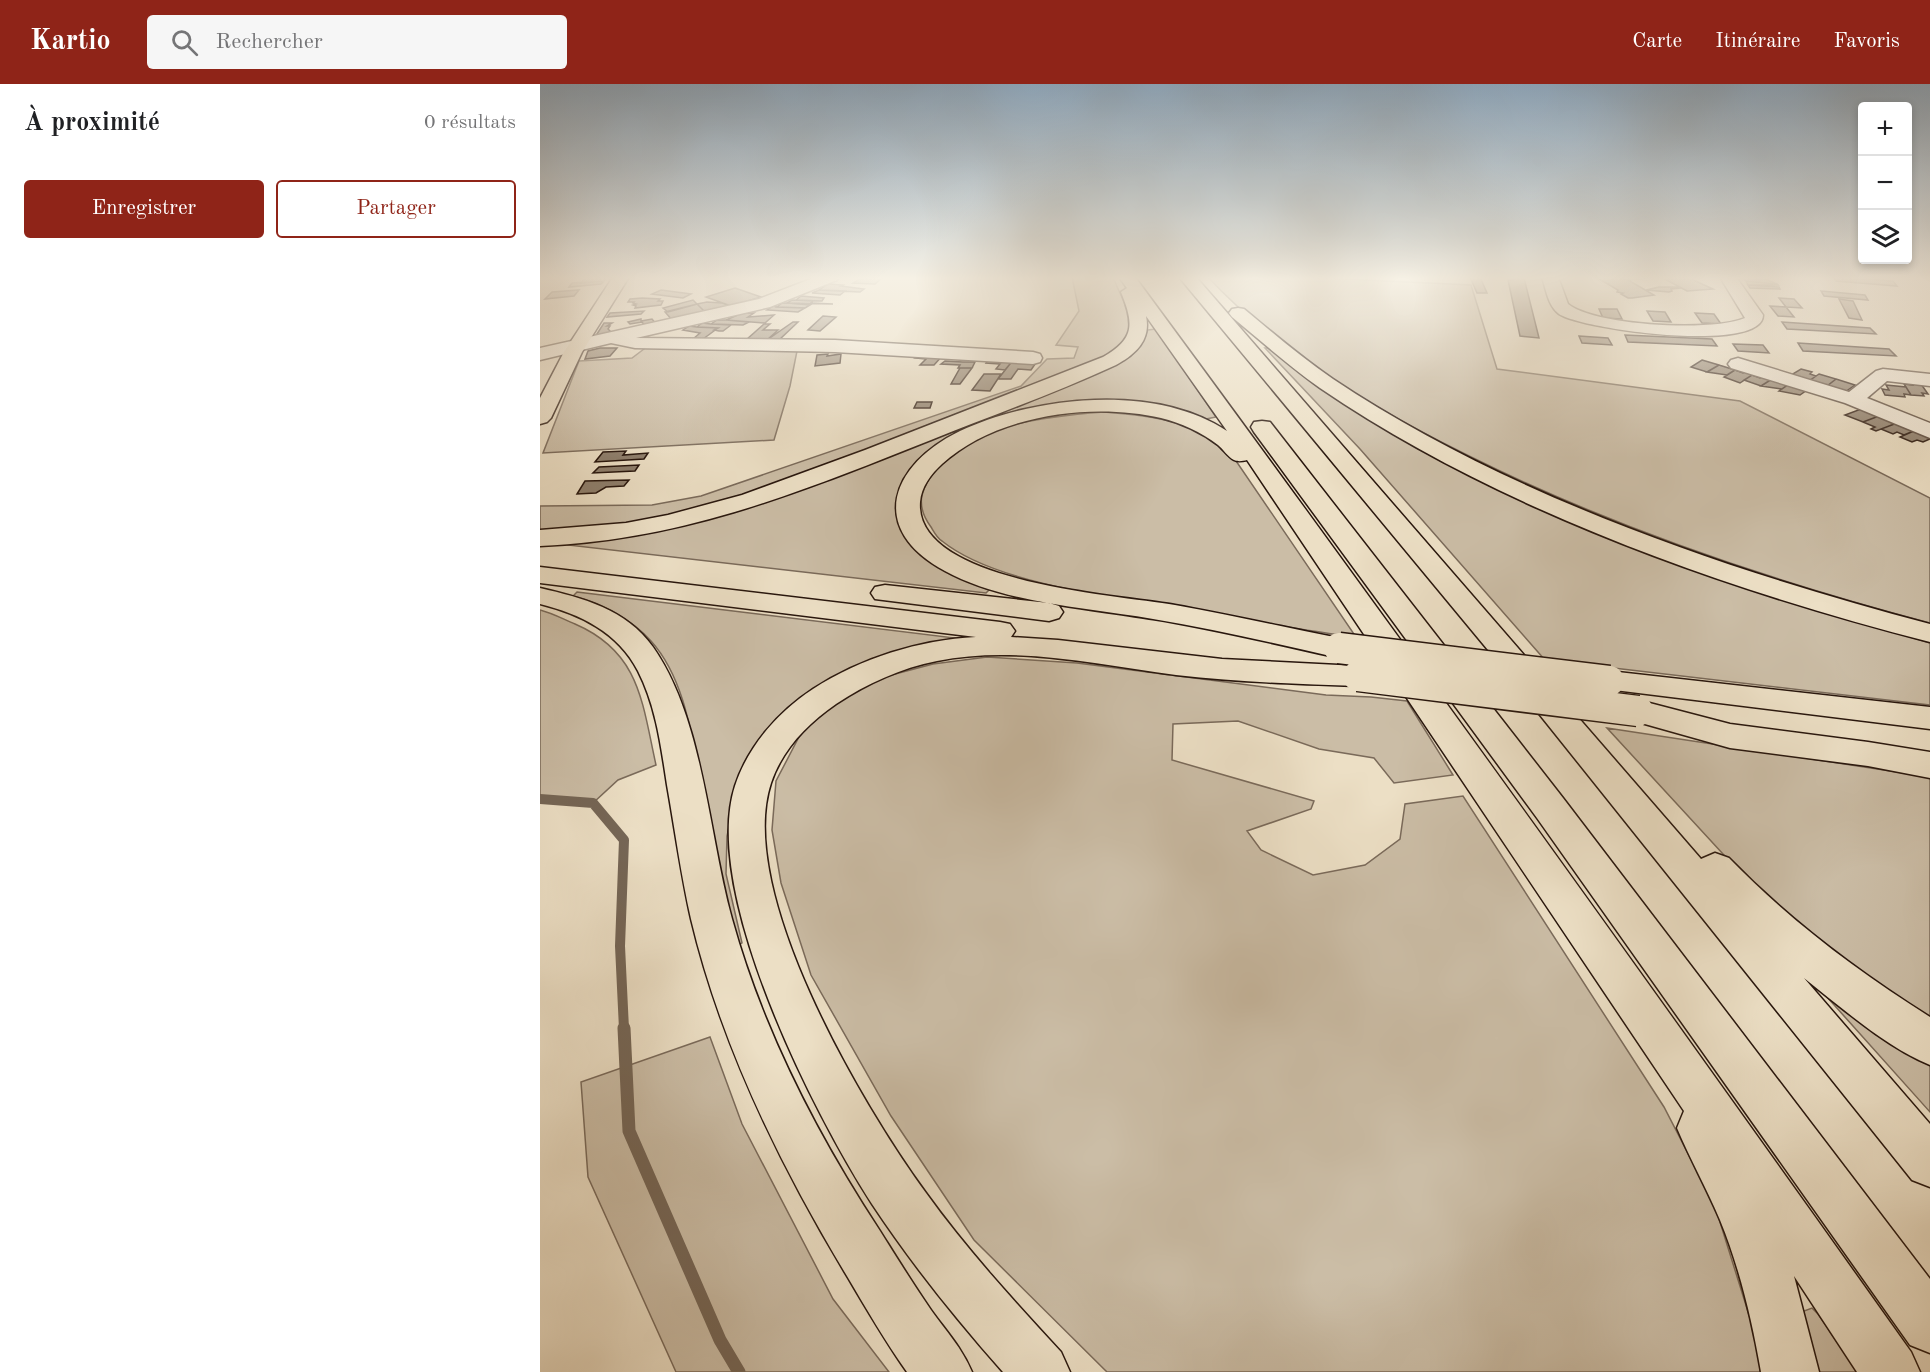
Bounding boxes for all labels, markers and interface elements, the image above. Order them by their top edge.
search box [147,15,567,69]
icon: search [168,26,201,59]
text: Kartio [30,28,111,56]
text: Rechercher [216,31,323,53]
text: Carte [1632,31,1682,52]
text: Itinéraire [1715,31,1801,52]
text: Favoris [1834,31,1900,52]
map controls [1858,102,1912,264]
button: + [1858,102,1912,156]
text: À proximité [24,110,160,136]
text: 0 résultats [424,113,516,133]
button: − [1858,156,1912,210]
button: Enregistrer [24,180,264,238]
button: Partager [276,180,516,238]
button: layers [1858,210,1912,264]

